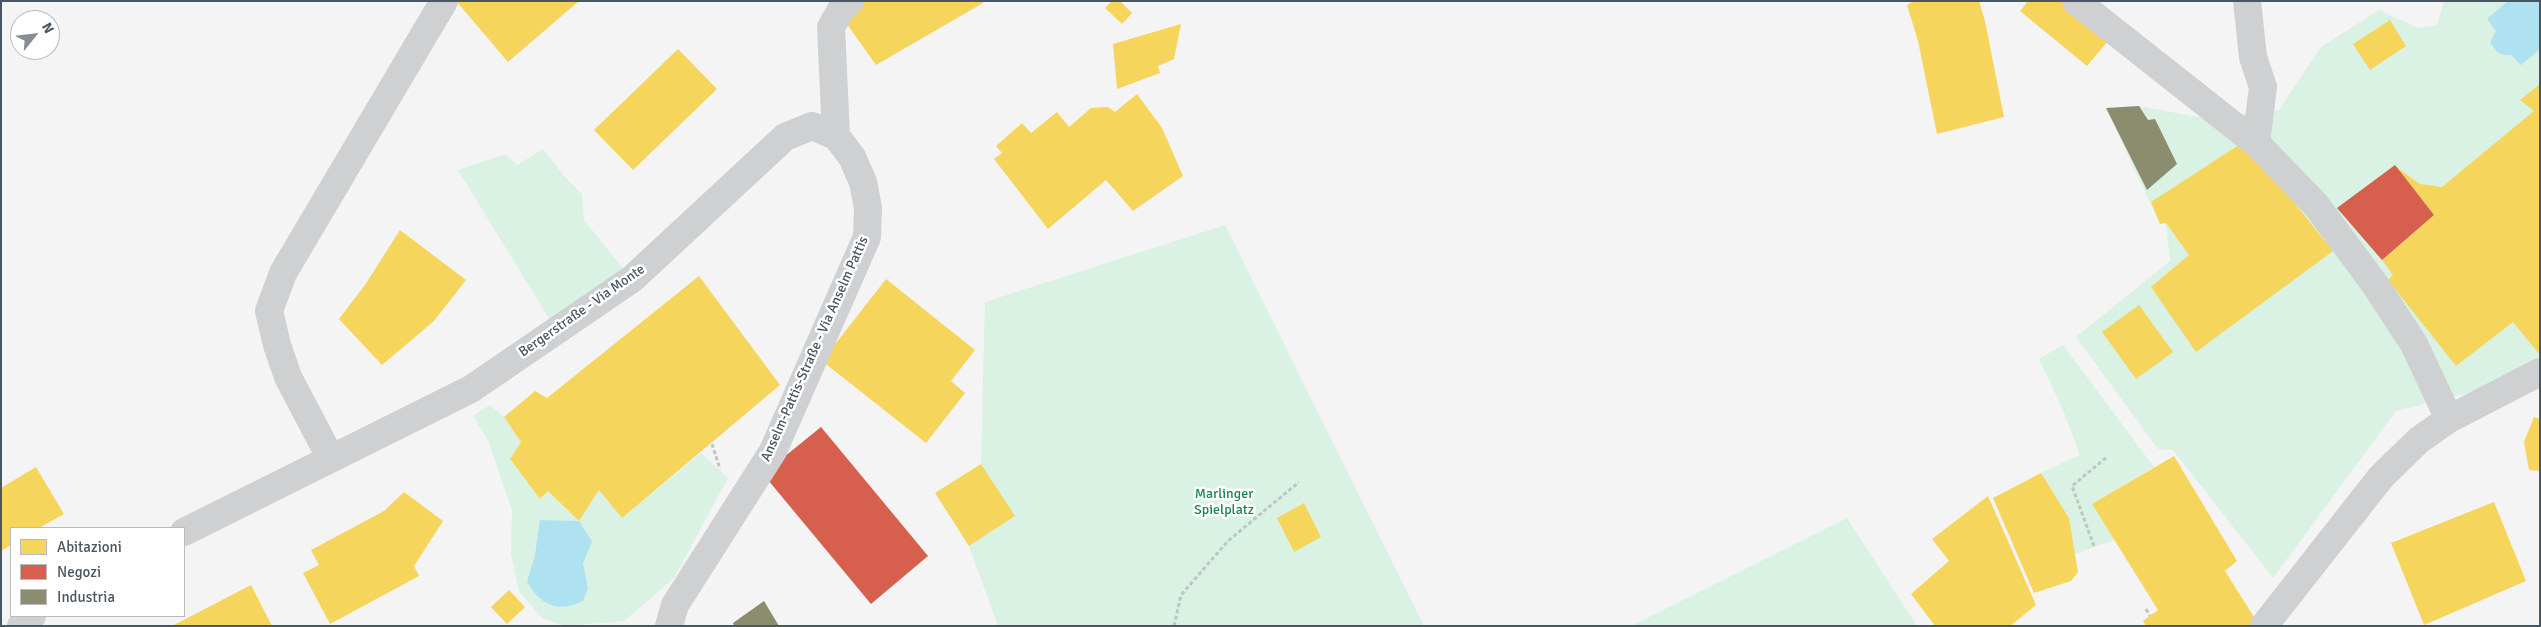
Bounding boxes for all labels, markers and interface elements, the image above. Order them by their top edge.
north arrow [10,10,60,60]
text: N [38,20,57,36]
street label: Anselm-Pattis-Straße - Via Anselm Pattis [758,234,872,464]
street label: Bergerstraße - Via Monte [516,261,648,361]
park label: Marlinger Spielplatz [1194,486,1254,518]
legend [10,527,185,617]
text: Abitazioni [57,538,122,556]
text: Negozi [57,563,101,581]
text: Industria [57,588,115,606]

